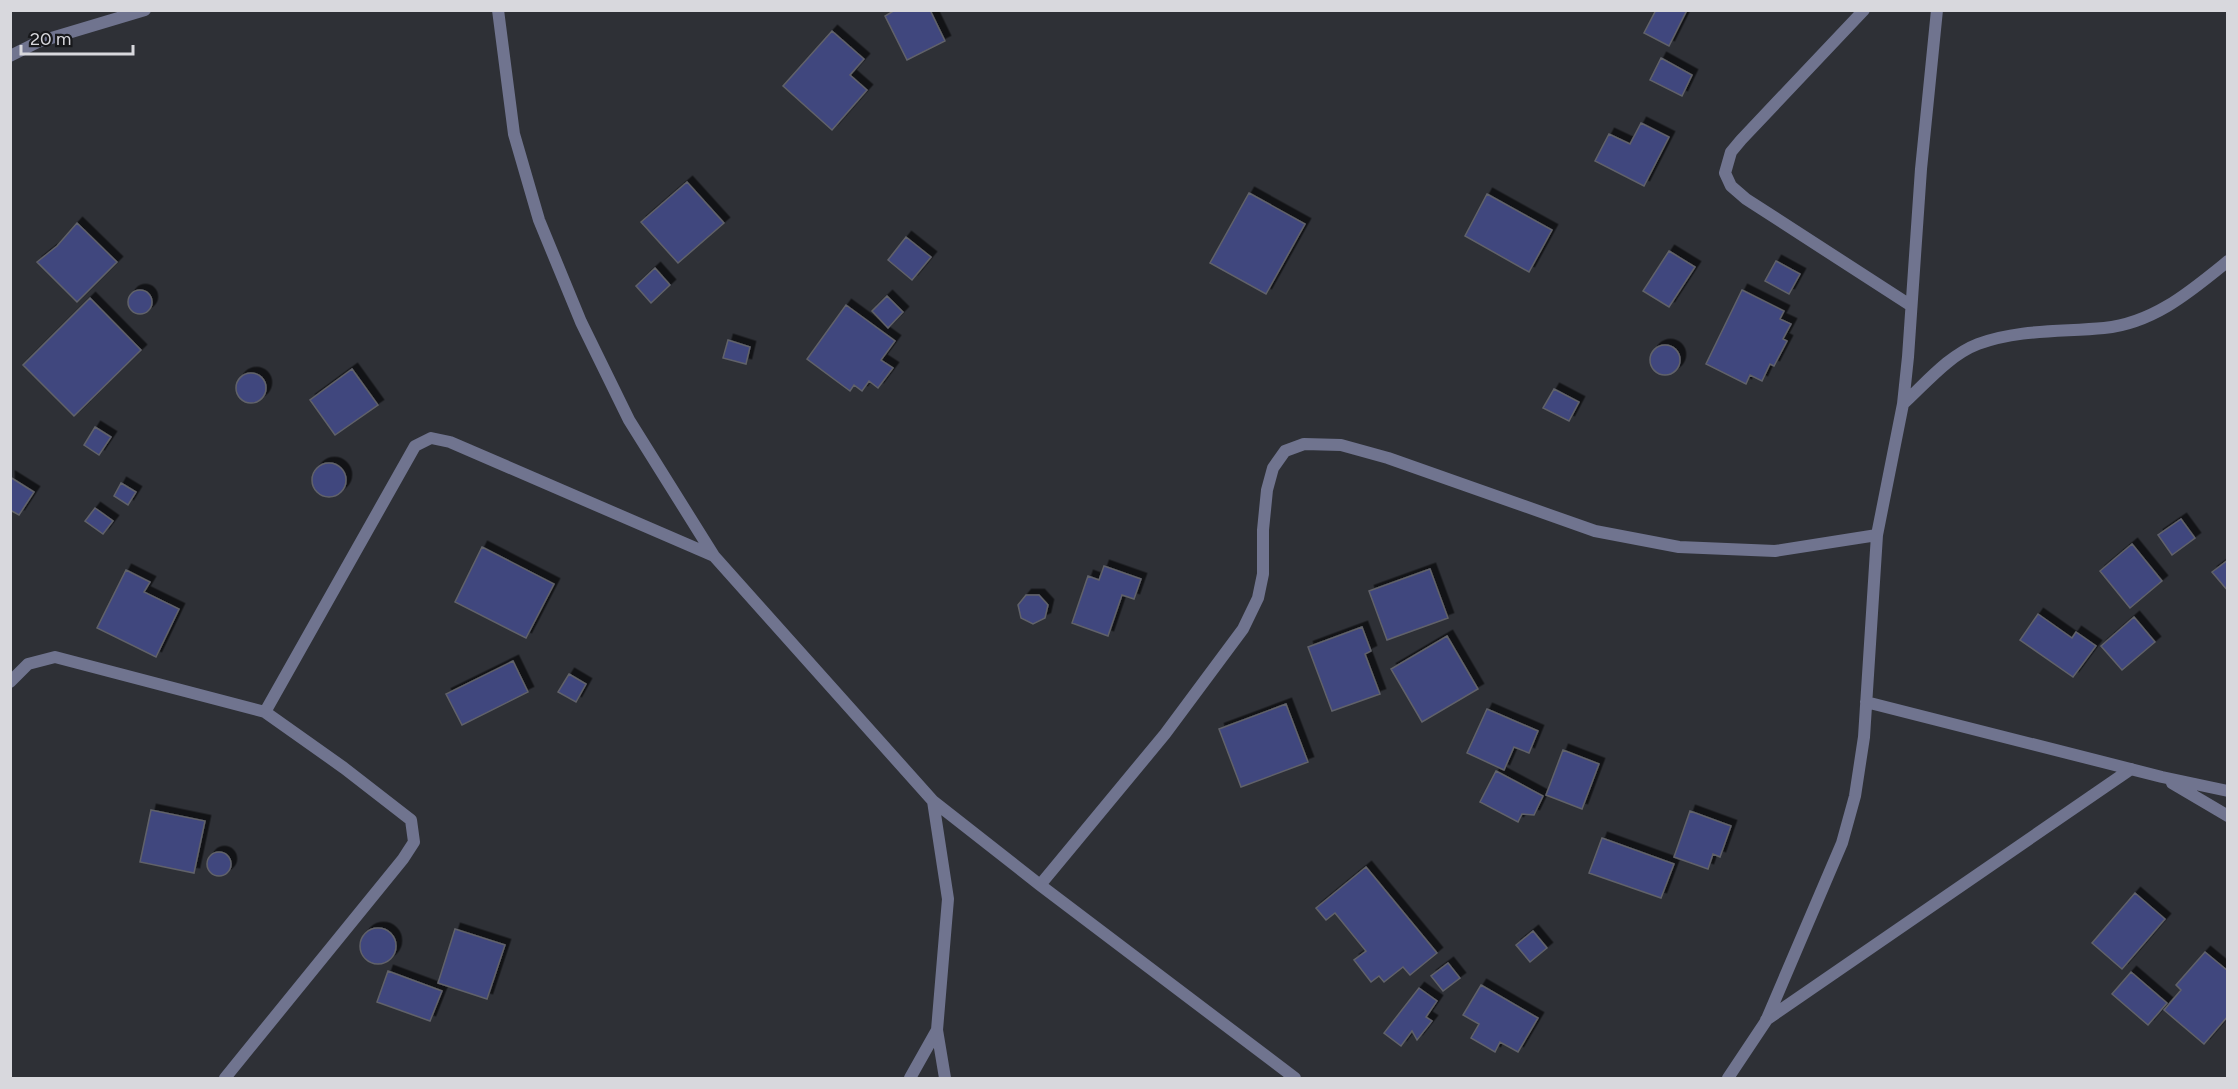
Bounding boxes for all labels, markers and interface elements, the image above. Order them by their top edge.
scale bar [21,18,134,56]
text: 20 m [30,28,71,50]

